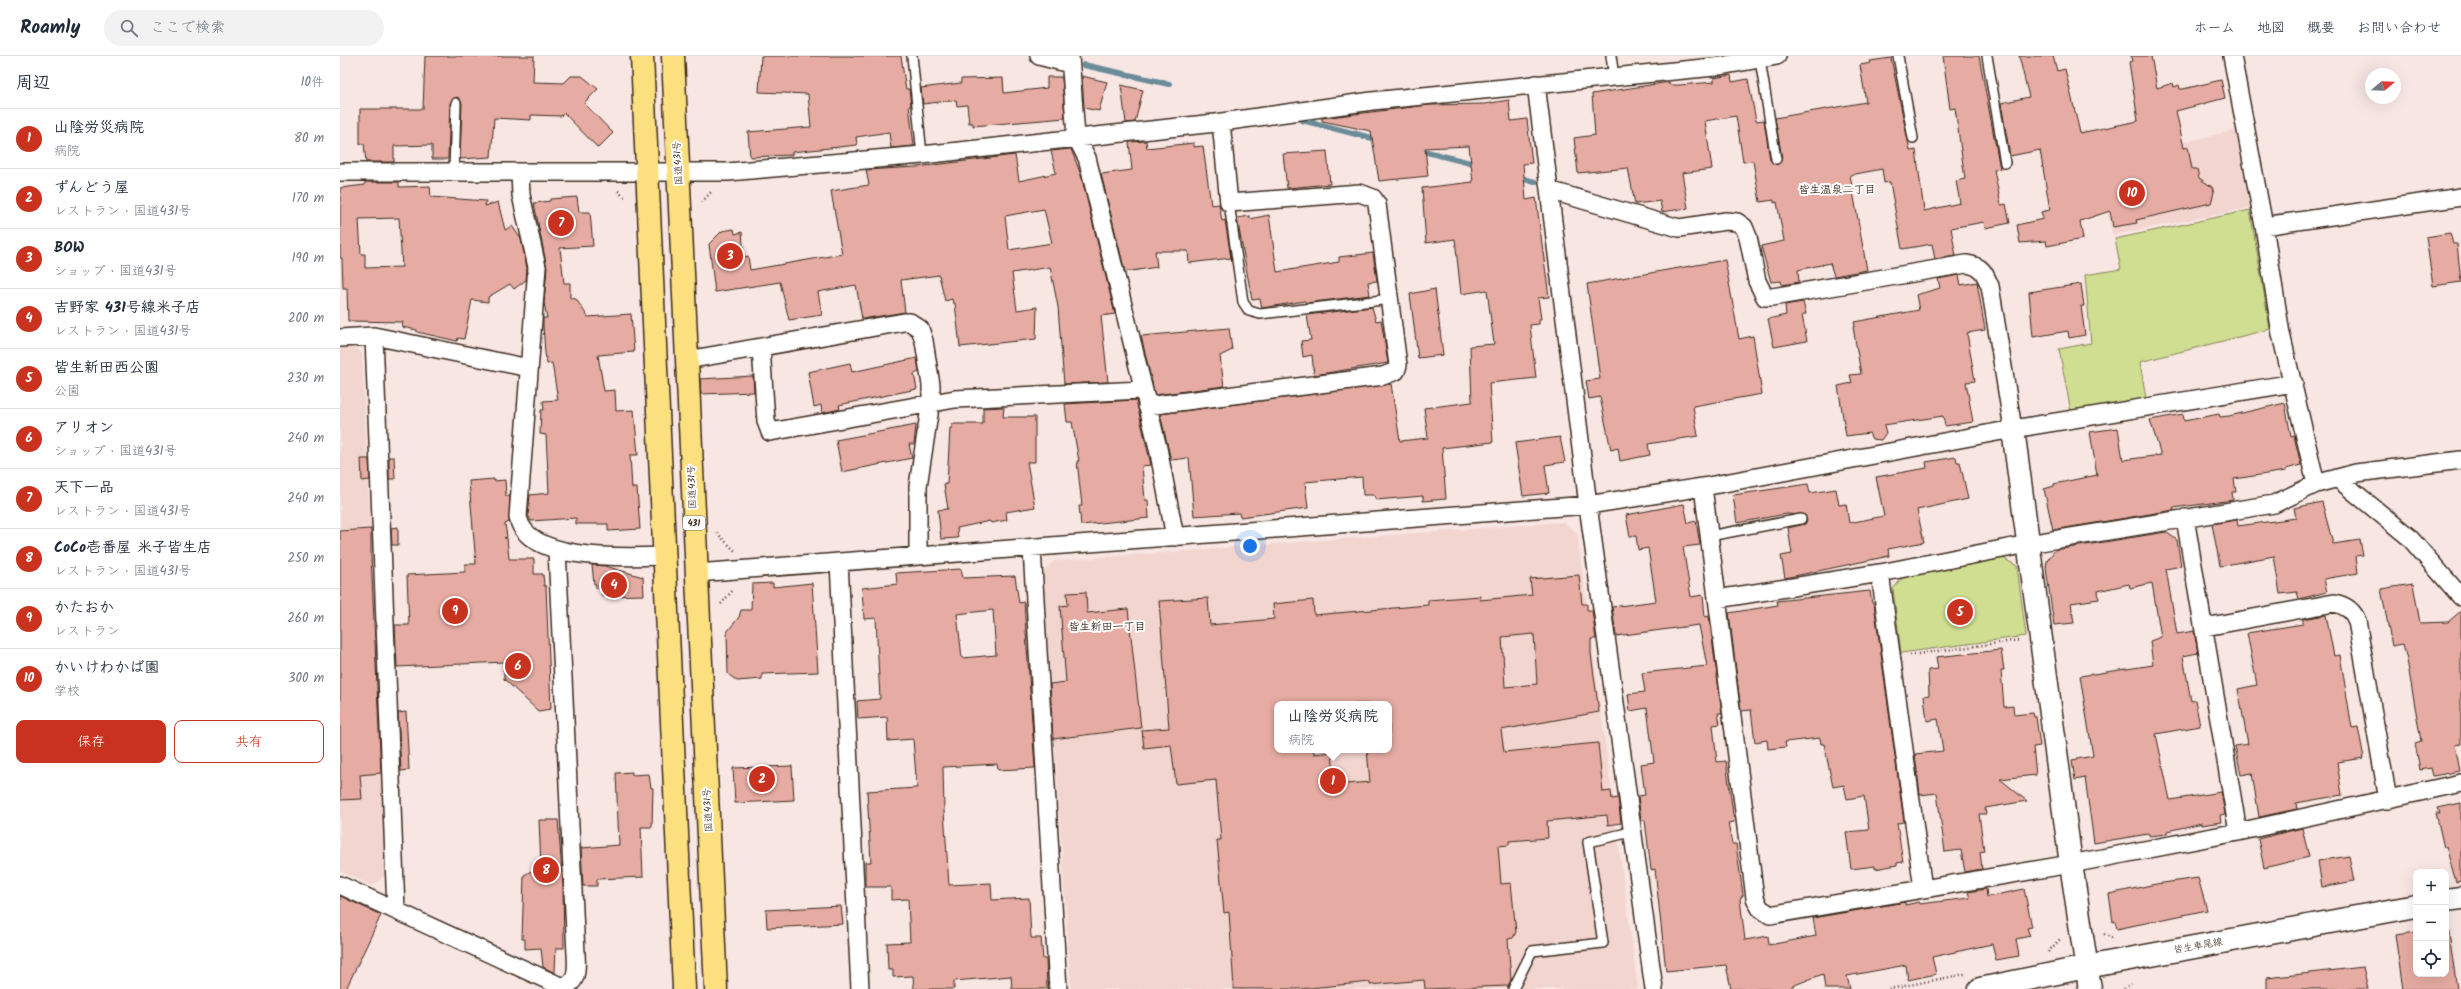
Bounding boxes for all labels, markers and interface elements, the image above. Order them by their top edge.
search box [104,10,384,46]
text: Roamly [20,13,80,43]
text: ここで検索 [150,16,225,40]
icon: search [118,17,140,39]
text: ホーム [2194,17,2235,39]
text: 地図 [2257,17,2285,39]
text: 概要 [2307,17,2335,39]
text: お問い合わせ [2357,17,2441,39]
north arrow [2365,68,2401,104]
text: 周辺 [16,70,50,97]
text: 10件 [300,72,324,93]
text: 山陰労災病院 [54,116,144,140]
text: 1 [27,128,31,149]
text: 80 m [294,128,324,149]
street label: 国道431号 [669,140,687,186]
text: 病院 [54,141,80,162]
text: ずんどう屋 [54,176,129,200]
pin: 10 [2119,178,2145,208]
district label: 皆生温泉二丁目 [1799,181,1876,199]
text: 2 [25,188,33,209]
text: 170 m [292,188,324,209]
text: レストラン · 国道431号 [54,201,191,222]
pin: 7 [548,208,574,238]
text: BOW [54,236,84,260]
pin: 3 [717,241,743,271]
text: 3 [25,248,33,269]
text: 190 m [292,248,324,269]
text: ショップ · 国道431号 [54,261,177,282]
text: 吉野家 431号線米子店 [54,296,201,320]
text: 4 [25,308,33,329]
text: 200 m [288,308,324,329]
text: レストラン · 国道431号 [54,321,191,342]
text: 皆生新田西公園 [54,356,159,380]
text: 5 [26,368,32,389]
text: 230 m [287,368,324,389]
text: 公園 [54,381,80,402]
text: アリオン [54,416,114,440]
text: 6 [25,428,33,449]
text: 240 m [287,428,324,449]
text: ショップ · 国道431号 [54,441,177,462]
street label: 国道431号 [683,465,701,509]
text: 天下一品 [54,476,114,500]
text: 7 [26,488,32,509]
text: 240 m [287,488,324,509]
text: レストラン · 国道431号 [54,501,191,522]
road number: 431 [683,516,705,530]
text: CoCo壱番屋 米子皆生店 [54,536,212,560]
your location [1240,536,1260,556]
text: 8 [25,548,33,569]
text: 250 m [287,548,324,569]
text: レストラン · 国道431号 [54,561,191,582]
pin: 4 [601,570,627,600]
text: かたおか [54,596,114,620]
pin: 9 [442,596,468,626]
pin: 5 [1947,597,1973,627]
text: 9 [26,608,32,629]
text: 260 m [287,608,324,629]
district label: 皆生新田一丁目 [1069,618,1146,636]
text: レストラン [54,621,120,642]
pin: 6 [505,651,531,681]
text: かいけわかば園 [54,656,159,680]
text: 10 [24,668,34,689]
text: 300 m [288,668,324,689]
text: 学校 [54,681,80,702]
popup [1274,701,1392,753]
text: 山陰労災病院 [1288,705,1378,729]
button: 保存 [16,720,166,763]
button: 共有 [174,720,324,763]
text: 病院 [1288,730,1314,751]
pin: 2 [749,764,775,794]
pin: 1 [1320,766,1346,796]
street label: 国道431号 [699,787,717,833]
pin: 8 [533,855,559,885]
map controls [2413,869,2449,977]
button: + [2413,869,2449,905]
button: − [2413,905,2449,941]
street label: 皆生車尾線 [2172,934,2224,958]
button: locate [2413,941,2449,977]

